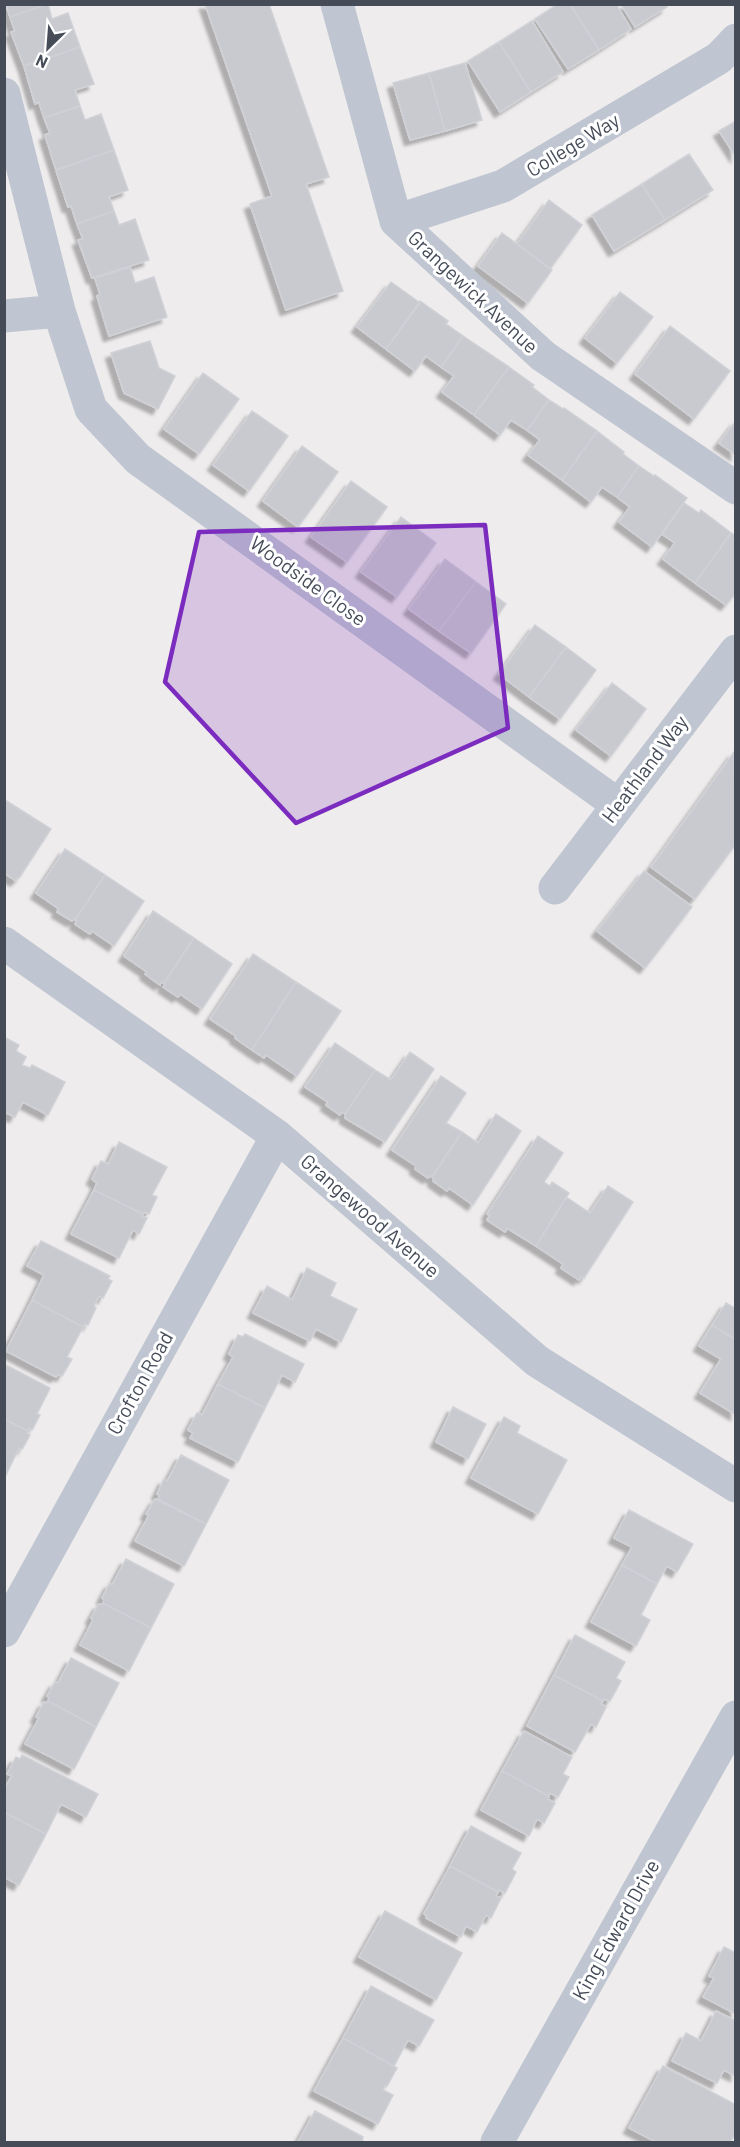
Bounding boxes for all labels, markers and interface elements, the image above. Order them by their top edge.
north arrow [18,18,78,78]
text: N [33,51,50,73]
street label: College Way [522,107,623,181]
street label: Grangewick Avenue [404,225,544,358]
street label: Woodside Close [246,530,371,630]
street label: Heathland Way [596,710,692,827]
street label: Grangewood Avenue [296,1148,445,1282]
street label: Crofton Road [101,1327,177,1438]
street label: King Edward Drive [567,1855,664,2004]

